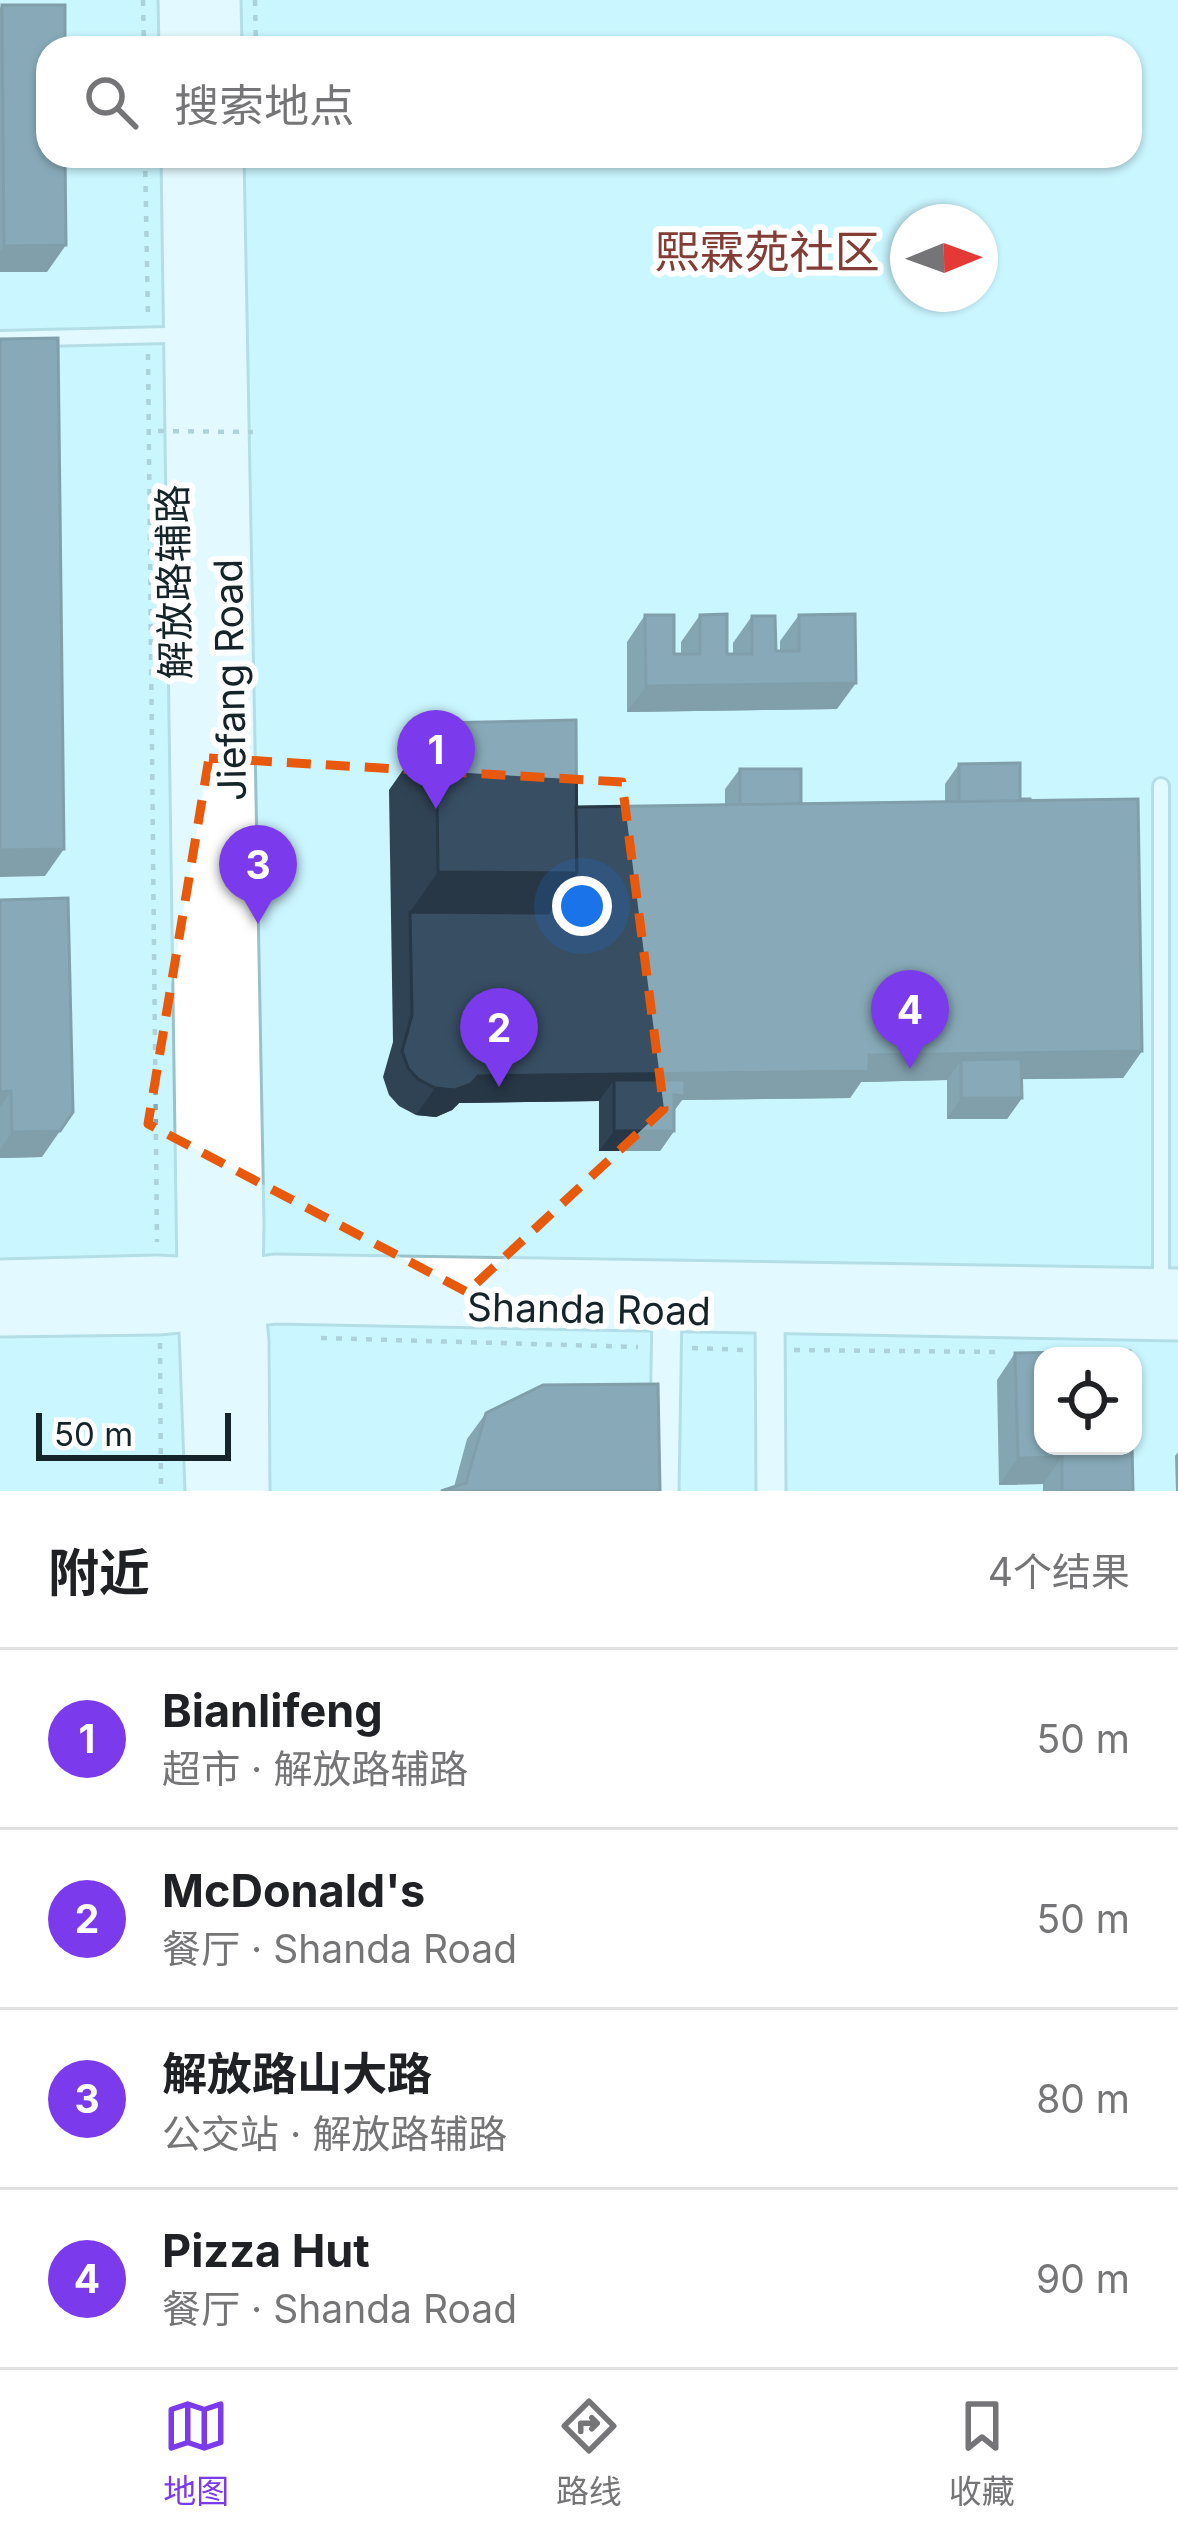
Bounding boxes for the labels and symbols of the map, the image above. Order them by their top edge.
north arrow [890,204,998,312]
district label: 熙霖苑社区 [654,224,880,279]
street label: 解放路辅路 [148,484,199,680]
street label: Jiefang Road [204,559,255,801]
pin: 1 [397,710,475,809]
pin: 3 [219,825,297,924]
your location [552,876,612,936]
pin: 4 [871,970,949,1069]
pin: 2 [460,988,538,1087]
street label: Shanda Road [467,1283,711,1334]
scale bar [36,1407,231,1460]

